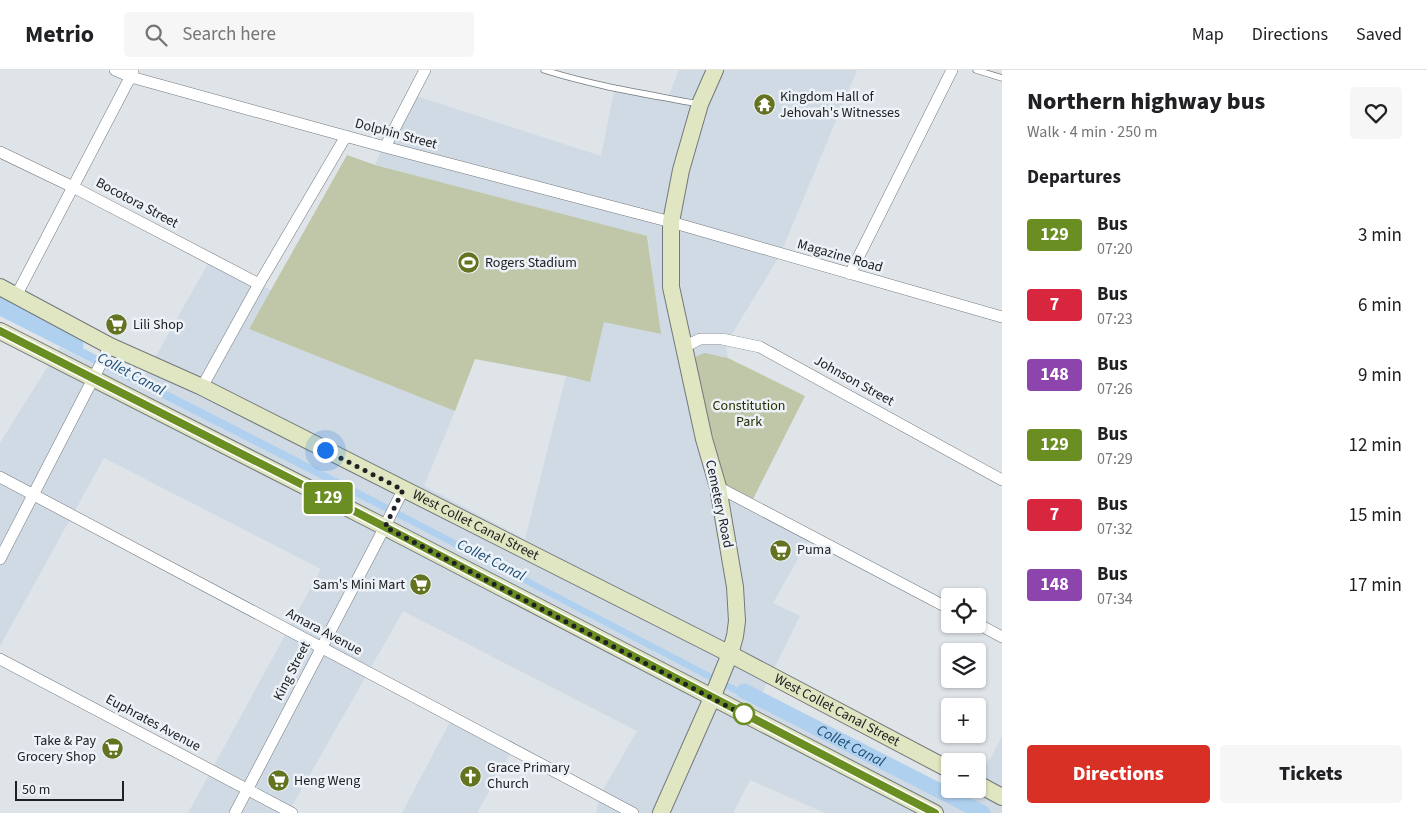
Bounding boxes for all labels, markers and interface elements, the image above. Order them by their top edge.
search box [124,12,474,57]
text: Metrio [25,17,94,52]
icon: search [142,21,170,49]
text: Search here [182,21,276,48]
text: Map [1192,22,1224,47]
text: Directions [1252,22,1328,47]
text: Saved [1356,22,1402,47]
text: Northern highway bus [1027,84,1265,119]
place label: Kingdom Hall of Jehovah's Witnesses [780,87,900,123]
button: heart [1350,87,1402,139]
temple icon: Kingdom Hall of Jehovah's Witnesses [752,93,776,117]
street label: Dolphin Street [353,113,439,155]
text: Walk · 4 min · 250 m [1027,121,1158,143]
text: Departures [1027,164,1121,191]
street label: Bocotora Street [92,173,182,233]
text: Bus [1097,211,1128,238]
text: 129 [1040,222,1069,247]
text: 3 min [1358,222,1402,249]
street label: Magazine Road [795,234,885,278]
text: 07:20 [1097,238,1133,260]
sports icon: Rogers Stadium [457,251,481,275]
place label: Rogers Stadium [485,253,577,273]
text: Bus [1097,281,1128,308]
text: 7 [1050,292,1059,317]
text: 6 min [1358,292,1402,319]
text: 07:23 [1097,308,1133,330]
supermarket icon: Lili Shop [105,313,129,337]
place label: Lili Shop [133,315,184,335]
water label: Collet Canal [93,347,169,401]
street label: Johnson Street [810,351,898,411]
text: Bus [1097,351,1128,378]
text: 148 [1040,362,1069,387]
text: 9 min [1358,362,1402,389]
text: 07:26 [1097,378,1133,400]
park label: Constitution Park [713,396,785,432]
text: Bus [1097,421,1128,448]
text: 129 [1040,432,1069,457]
text: 12 min [1348,432,1402,459]
your location [313,438,338,463]
text: 07:29 [1097,448,1133,470]
street label: Cemetery Road [700,458,738,550]
line badge: 129 [299,482,357,514]
text: 129 [314,485,342,510]
street label: West Collet Canal Street [410,487,542,565]
text: Bus [1097,491,1128,518]
text: 7 [1050,502,1059,527]
text: 15 min [1348,502,1402,529]
text: 07:32 [1097,518,1133,540]
water label: Collet Canal [454,535,528,585]
supermarket icon: Puma [769,538,793,562]
place label: Puma [797,540,831,560]
text: Bus [1097,561,1128,588]
text: 148 [1040,572,1069,597]
text: 17 min [1348,572,1402,599]
supermarket icon: Sam's Mini Mart [409,573,433,597]
place label: Sam's Mini Mart [313,575,405,595]
map controls [941,588,986,798]
button: locate [941,588,986,633]
text: 07:34 [1097,588,1133,610]
street label: Amara Avenue [282,604,366,661]
street label: King Street [269,638,316,704]
button: layers [941,643,986,688]
street label: West Collet Canal Street [772,670,902,750]
street label: Euphrates Avenue [102,690,204,757]
button: + [941,698,986,743]
unlabelled marker [733,703,755,725]
water label: Collet Canal [814,720,888,770]
place label: Take & Pay Grocery Shop [17,731,96,767]
supermarket icon: Take & Pay Grocery Shop [100,737,124,761]
button: Directions [1027,745,1210,803]
button: Tickets [1220,745,1402,803]
button: − [941,753,986,798]
place label: Grace Primary Church [487,758,570,794]
church icon: Grace Primary Church [459,764,483,788]
supermarket icon: Heng Weng [266,769,290,793]
place label: Heng Weng [294,771,360,791]
scale bar [15,778,124,801]
text: 50 m [22,780,50,800]

